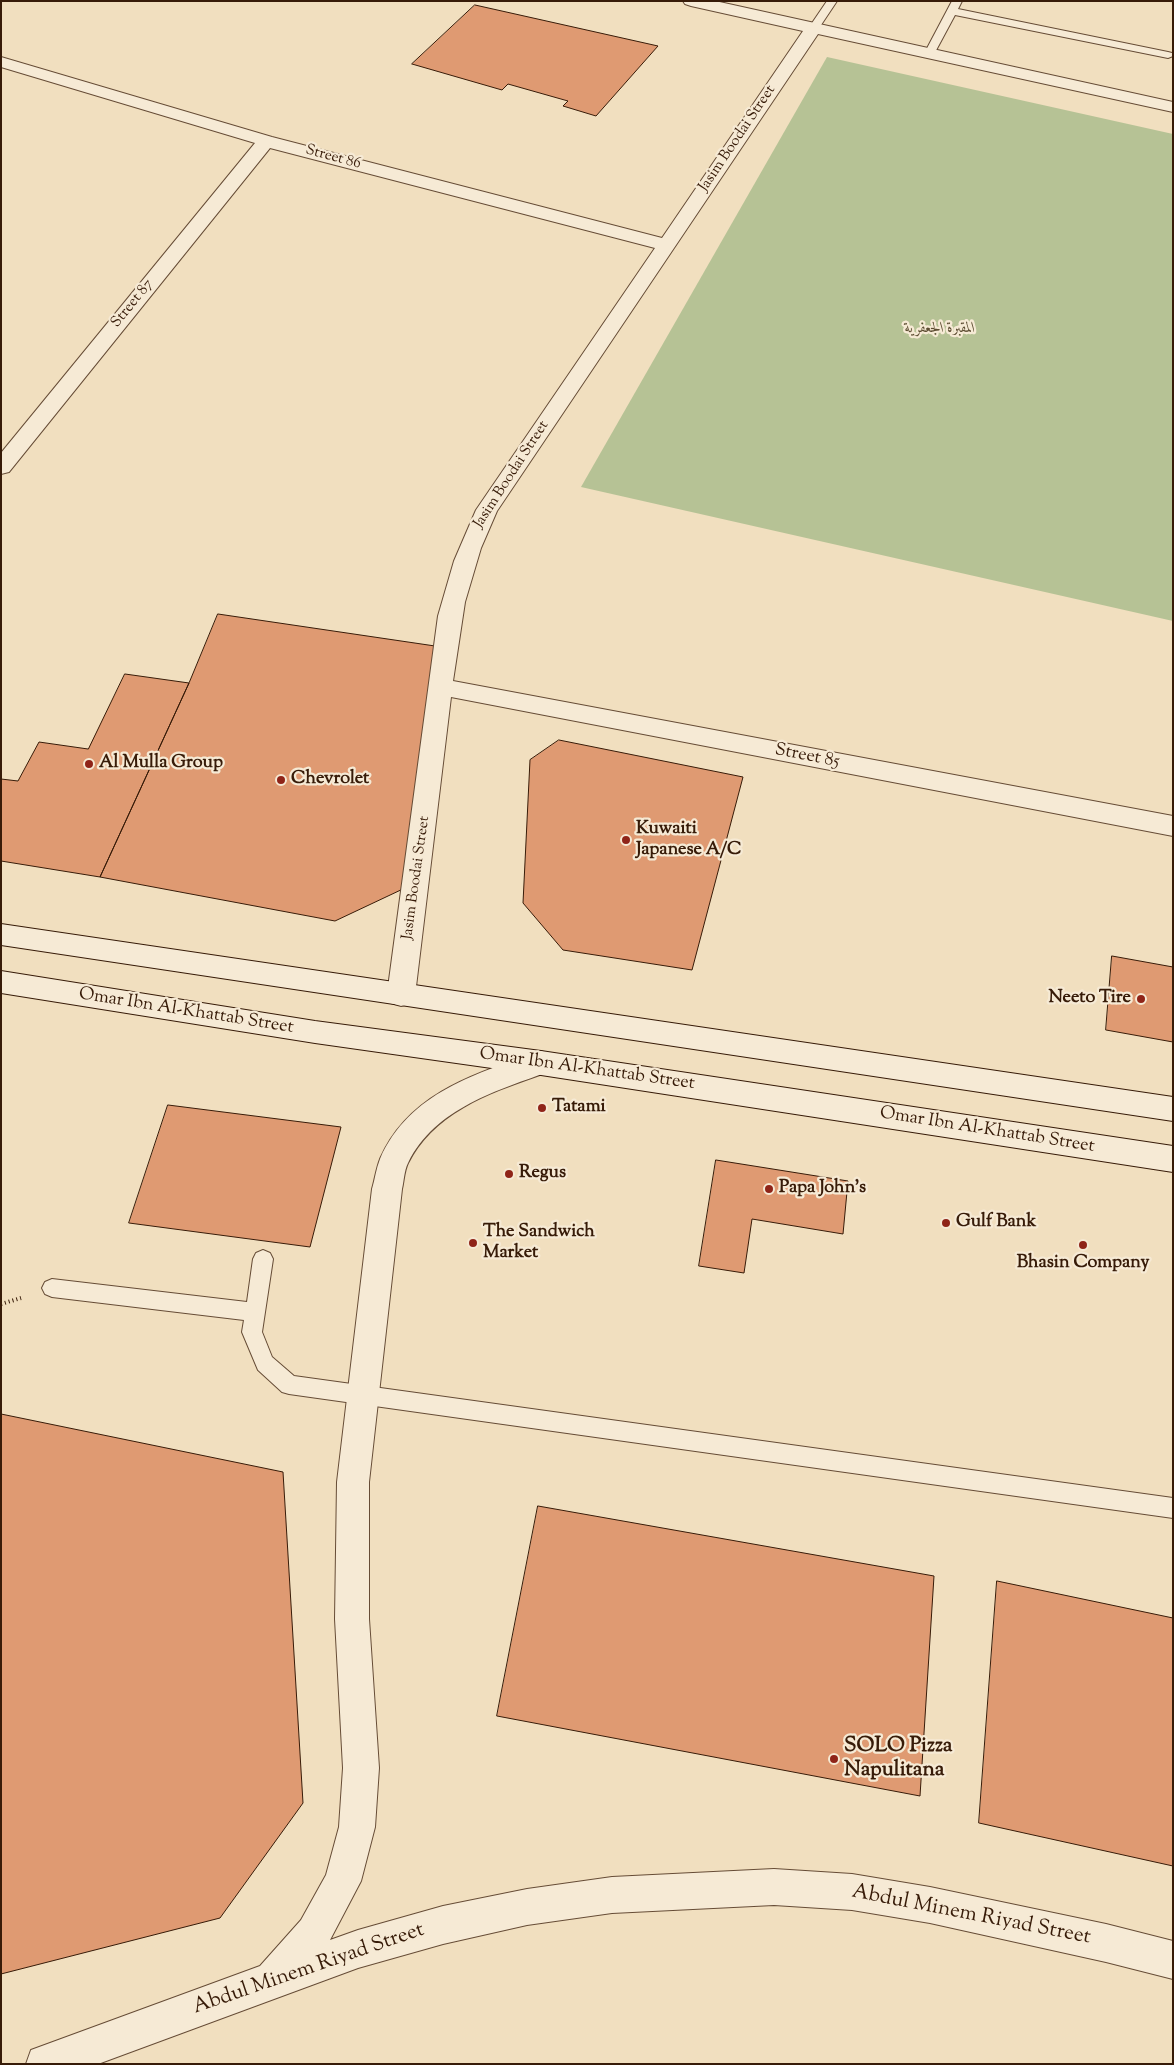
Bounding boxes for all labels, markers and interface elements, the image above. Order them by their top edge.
street label: Jasim Boodai Street [696,82,780,196]
street label: Street 86 [303,142,363,174]
street label: Street 87 [108,276,158,332]
park label: المقبرة الجعفرية [905,320,975,338]
street label: Jasim Boodai Street [471,418,553,532]
street label: Street 85 [773,740,841,774]
place label: Al Mulla Group [99,753,223,775]
marker: Al Mulla Group [83,758,95,770]
place label: Chevrolet [291,769,369,791]
marker: Chevrolet [275,774,287,786]
street label: Jasim Boodai Street [399,815,435,941]
place label: Kuwaiti Japanese A/C [636,819,742,862]
marker: Kuwaiti Japanese A/C [620,834,632,846]
street label: Omar Ibn Al-Khattab Street [77,984,295,1040]
place label: Neeto Tire [1048,988,1131,1010]
marker: Neeto Tire [1135,993,1147,1005]
street label: Omar Ibn Al-Khattab Street [478,1044,696,1096]
place label: Tatami [552,1097,606,1119]
marker: Tatami [536,1102,548,1114]
street label: Omar Ibn Al-Khattab Street [878,1103,1096,1159]
place label: Regus [519,1163,566,1185]
marker: Regus [503,1168,515,1180]
place label: Papa John's [779,1178,866,1200]
marker: Papa John's [763,1183,775,1195]
place label: Gulf Bank [956,1212,1036,1234]
marker: Gulf Bank [940,1217,952,1229]
place label: The Sandwich Market [483,1222,595,1264]
marker: The Sandwich Market [467,1237,479,1249]
marker: Bhasin Company [1077,1239,1089,1251]
place label: Bhasin Company [1017,1253,1149,1275]
place label: SOLO Pizza Napulitana [844,1734,953,1784]
marker: SOLO Pizza Napulitana [828,1753,840,1765]
street label: Abdul Minem Riyad Street [849,1880,1093,1952]
street label: Abdul Minem Riyad Street [190,1919,428,2021]

